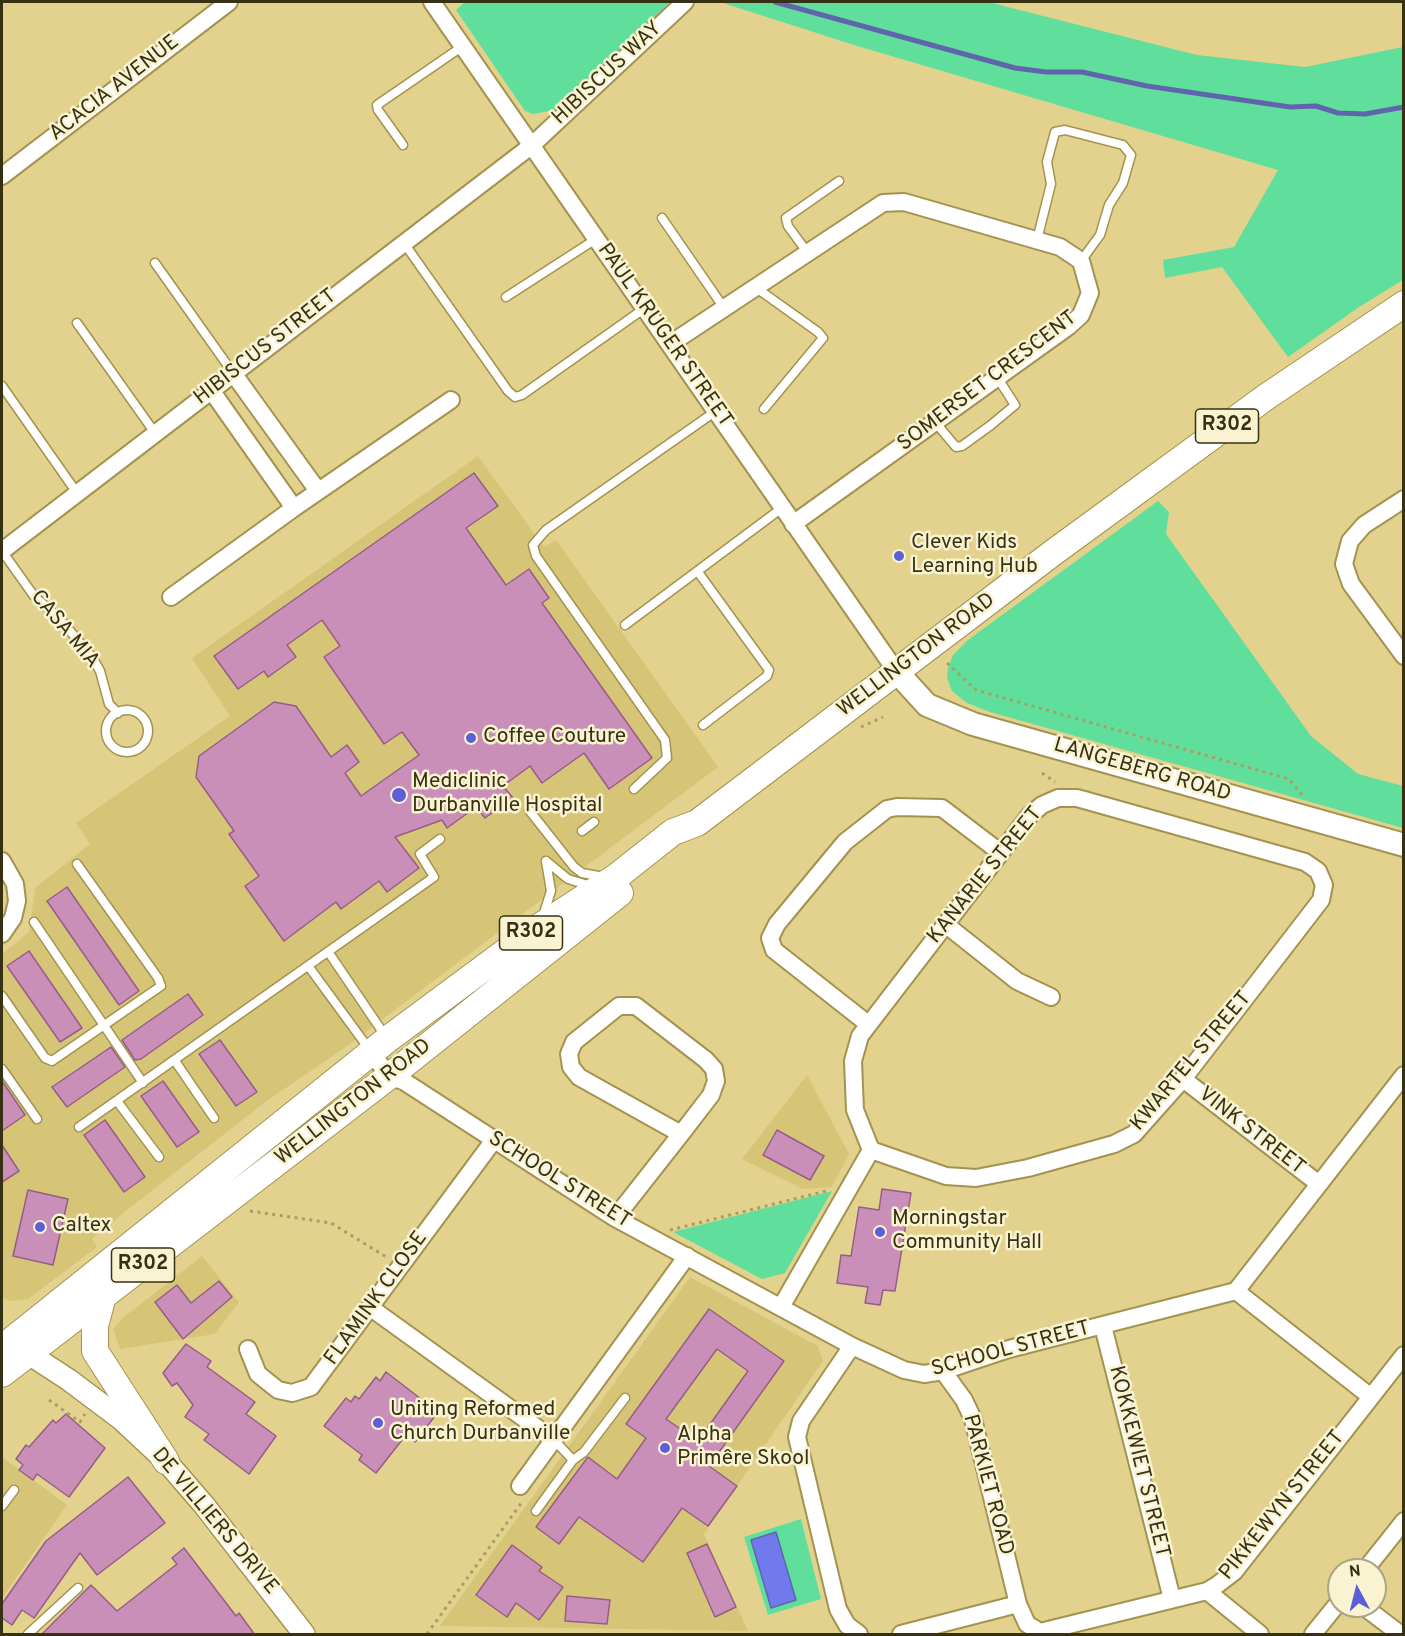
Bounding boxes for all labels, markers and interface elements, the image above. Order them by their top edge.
street label: HIBISCUS WAY [548,17,668,131]
street label: ACACIA AVENUE [45,30,185,148]
street label: PAUL KRUGER STREET [591,239,737,433]
street label: HIBISCUS STREET [190,285,342,411]
street label: SOMERSET CRESCENT [893,306,1083,458]
road number: R302 [1196,409,1258,443]
place label: Clever Kids Learning Hub [911,531,1038,581]
marker: Clever Kids Learning Hub [892,549,906,563]
street label: CASA MIA [24,586,104,674]
street label: WELLINGTON ROAD [833,588,1001,724]
place label: Coffee Couture [483,725,626,751]
marker: Coffee Couture [464,731,478,745]
street label: LANGEBERG ROAD [1050,734,1234,808]
place label: Mediclinic Durbanville Hospital [412,770,602,820]
marker: Mediclinic Durbanville Hospital [390,786,408,804]
street label: KANARIE STREET [923,802,1049,950]
road number: R302 [500,916,562,950]
street label: KWARTEL STREET [1126,987,1258,1137]
street label: WELLINGTON ROAD [271,1034,437,1172]
street label: VINK STREET [1193,1082,1309,1182]
street label: SCHOOL STREET [483,1127,635,1235]
place label: Morningstar Community Hall [892,1207,1042,1257]
place label: Caltex [52,1214,111,1240]
marker: Caltex [33,1220,47,1234]
marker: Morningstar Community Hall [873,1225,887,1239]
street label: FLAMINK CLOSE [320,1227,434,1371]
road number: R302 [112,1248,174,1282]
street label: SCHOOL STREET [929,1317,1093,1383]
street label: KOKKEWIET STREET [1102,1363,1174,1561]
place label: Uniting Reformed Church Durbanville [390,1398,570,1448]
street label: PARKIET ROAD [956,1412,1018,1558]
marker: Uniting Reformed Church Durbanville [371,1416,385,1430]
place label: Alpha Primêre Skool [677,1423,809,1473]
street label: PIKKEWYN STREET [1215,1426,1351,1586]
marker: Alpha Primêre Skool [658,1441,672,1455]
street label: DE VILLIERS DRIVE [145,1443,283,1601]
north arrow [1327,1558,1387,1618]
text: N [1348,1561,1362,1583]

